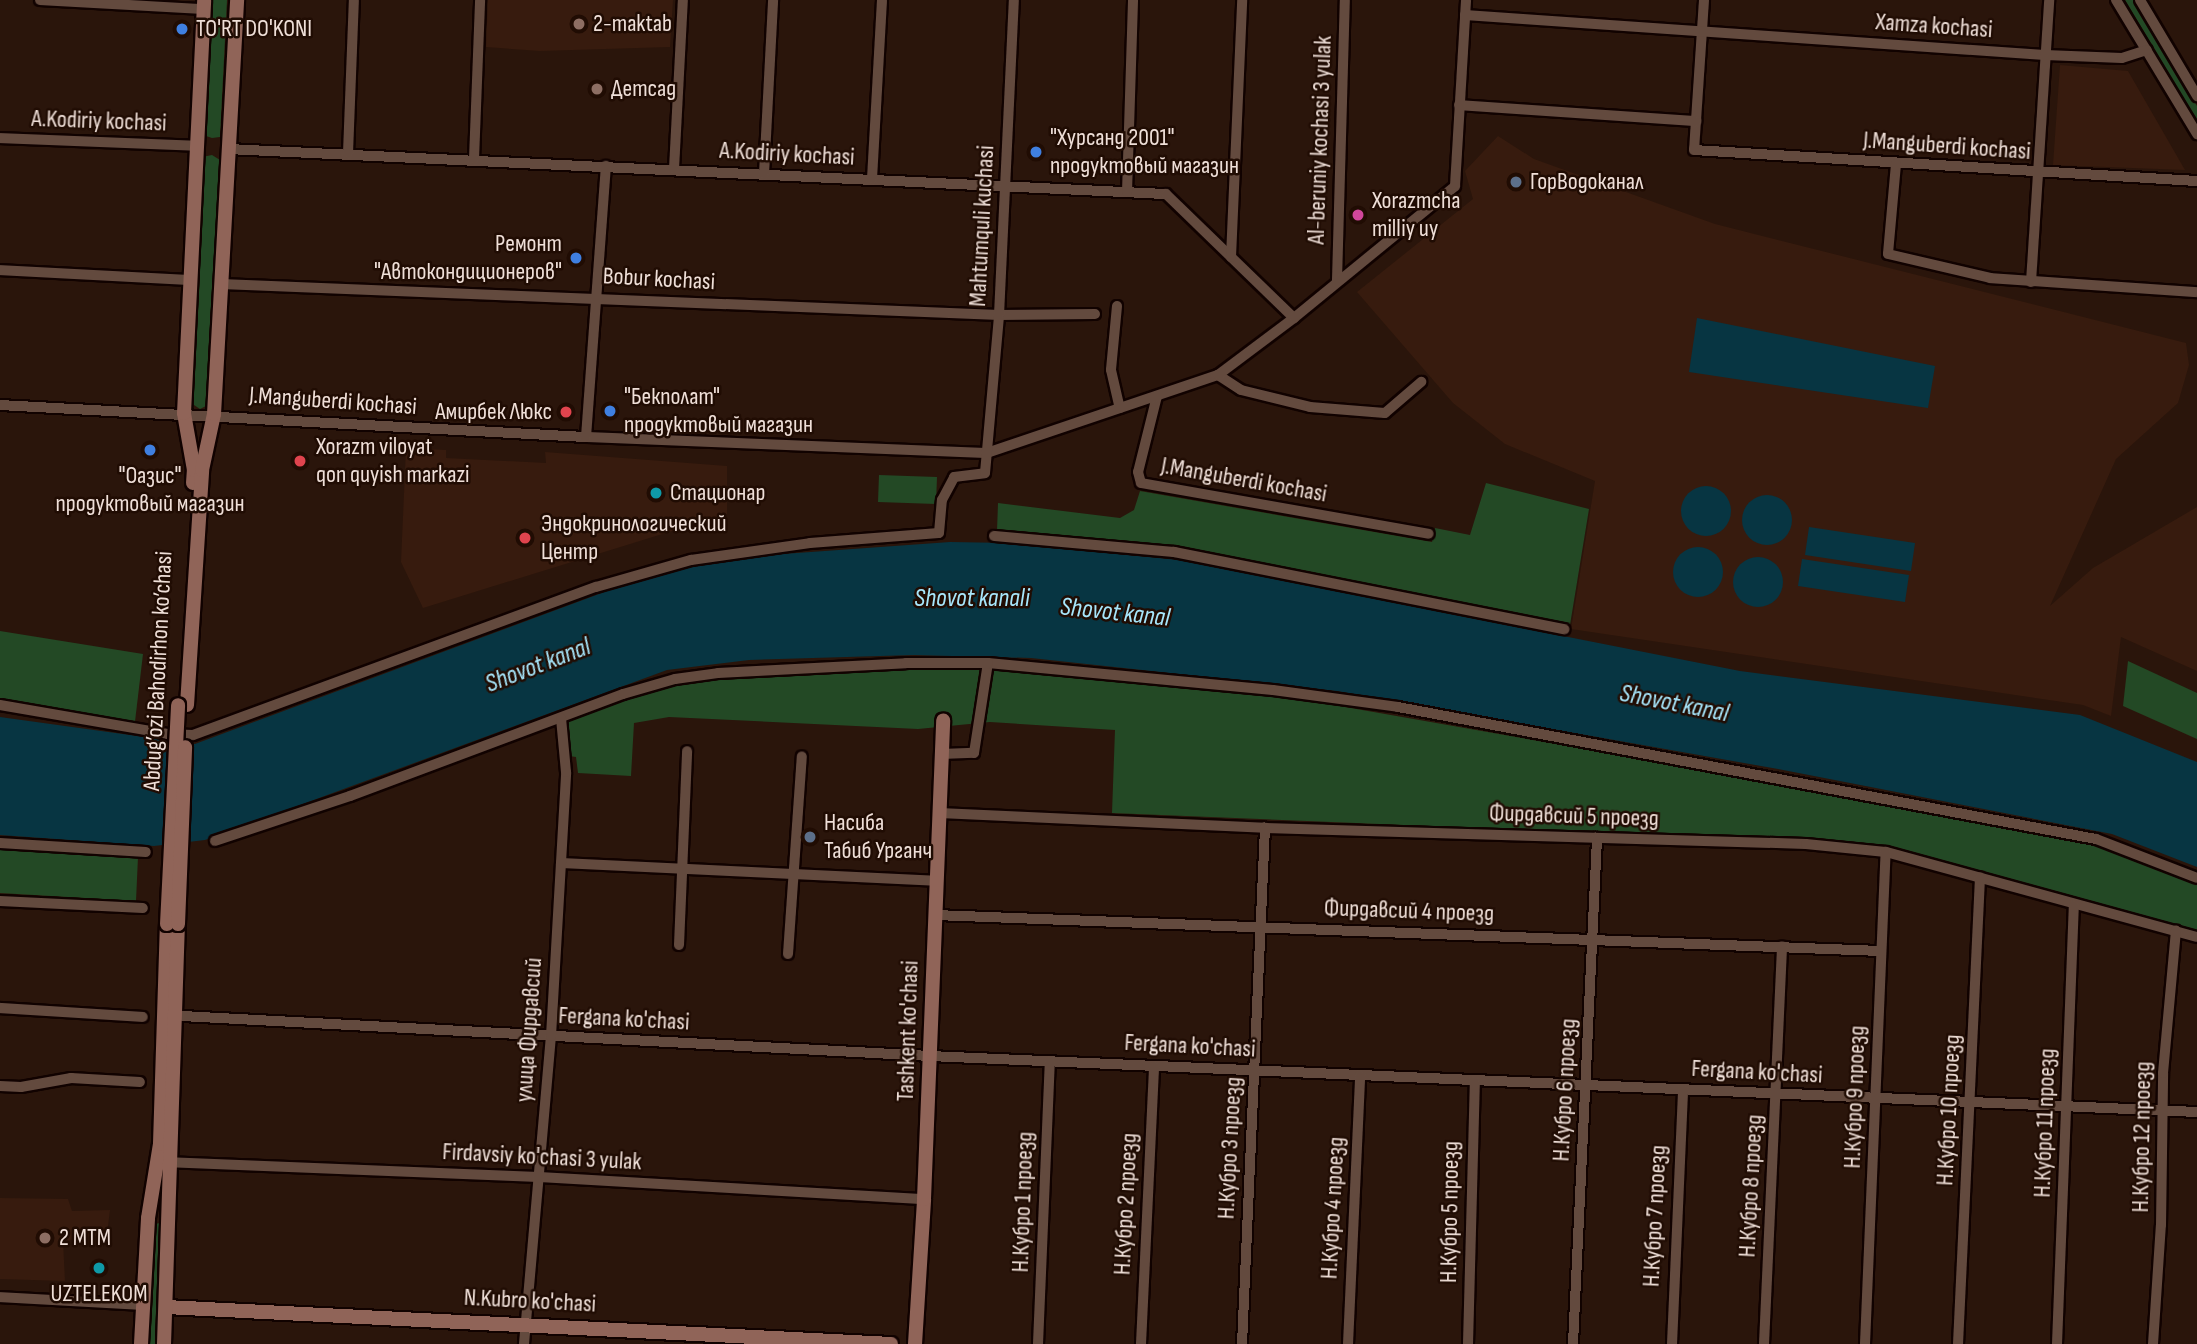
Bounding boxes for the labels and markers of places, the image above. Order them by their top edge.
place label: 2-maktab [593,10,672,38]
place label: TO'RT DO'KONI [196,15,312,43]
marker: 2-maktab [571,16,587,32]
marker: TO'RT DO'KONI [174,21,190,37]
place label: Детсад [611,75,676,103]
marker: Детсад [589,81,605,97]
place label: "Хурсанд 2001" продуктовый магазин [1050,124,1239,180]
marker: "Хурсанд 2001" продуктовый магазин [1028,144,1044,160]
place label: ГорВодоканал [1530,168,1643,196]
marker: ГорВодоканал [1508,174,1524,190]
place label: Xorazmcha milliy uy [1372,187,1460,243]
marker: Xorazmcha milliy uy [1350,207,1366,223]
place label: Ремонт "Автокондиционеров" [374,230,562,286]
marker: Ремонт "Автокондиционеров" [568,250,584,266]
place label: "Бекполат" продуктовый магазин [624,383,813,439]
place label: Амирбек Люкс [435,398,552,426]
marker: "Бекполат" продуктовый магазин [602,403,618,419]
marker: Амирбек Люкс [558,404,574,420]
place label: Xorazm viloyat qon quyish markazi [316,433,470,489]
marker: "Оазис" продуктовый магазин [142,442,158,458]
marker: Xorazm viloyat qon quyish markazi [290,451,310,471]
place label: "Оазис" продуктовый магазин [56,462,244,518]
place label: Стационар [670,479,766,507]
marker: Стационар [648,485,664,501]
place label: Эндокринологический Центр [541,510,726,566]
marker: Эндокринологический Центр [515,528,535,548]
place label: Насиба Табиб Урганч [824,809,932,865]
marker: Насиба Табиб Урганч [802,829,818,845]
place label: 2 MTM [59,1224,111,1252]
marker: 2 MTM [37,1230,53,1246]
marker: UZTELEKOM [91,1260,107,1276]
place label: UZTELEKOM [51,1280,147,1308]

